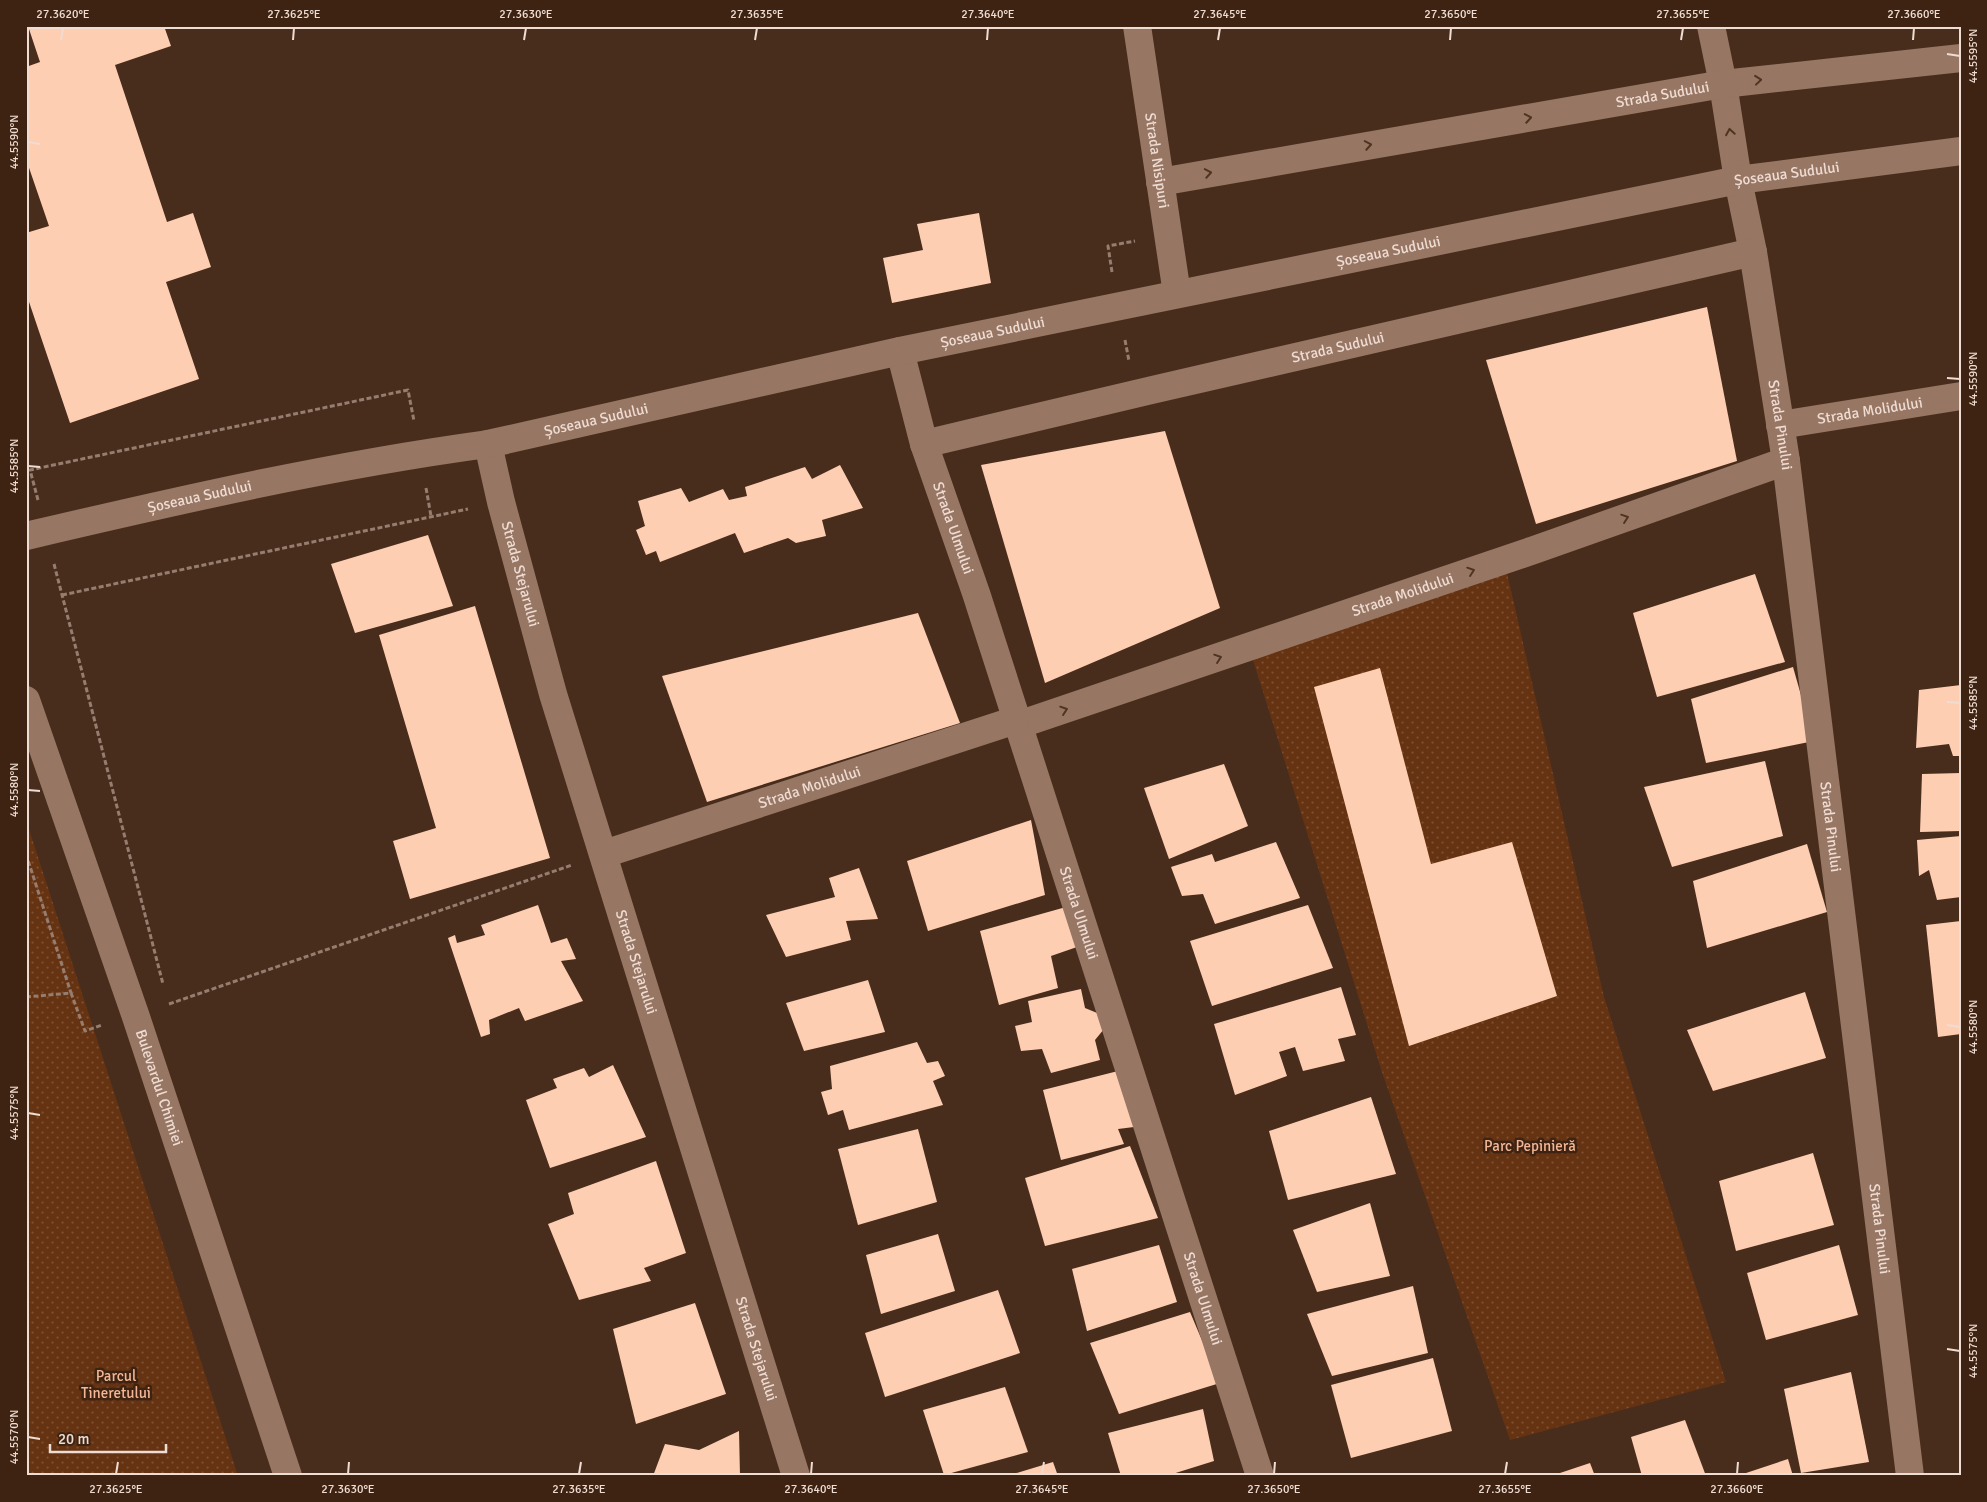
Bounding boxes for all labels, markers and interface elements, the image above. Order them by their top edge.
text: 27.3620°E [36,7,90,22]
text: 27.3625°E [267,7,321,22]
text: 27.3630°E [499,7,553,22]
text: 27.3635°E [730,7,784,22]
text: 27.3640°E [961,7,1015,22]
text: 27.3645°E [1193,7,1247,22]
text: 27.3650°E [1424,7,1478,22]
text: 27.3655°E [1656,7,1710,22]
text: 27.3660°E [1887,7,1941,22]
text: 44.5595°N [1966,29,1981,83]
one-way arrow [1754,75,1762,86]
street label: Strada Sudului [1614,78,1711,112]
street label: Strada Nisipuri [1141,111,1173,210]
one-way arrow [1524,113,1533,123]
text: 44.5590°N [7,115,22,169]
one-way arrow [1726,127,1736,136]
one-way arrow [1364,141,1373,151]
street label: Șoseaua Sudului [1733,158,1841,189]
one-way arrow [1204,169,1213,179]
street label: Șoseaua Sudului [1334,232,1442,271]
street label: Șoseaua Sudului [939,313,1046,352]
street label: Strada Sudului [1290,328,1386,367]
text: 44.5590°N [1966,352,1981,406]
street label: Strada Pinului [1764,379,1796,471]
street label: Strada Molidului [1816,393,1924,428]
street label: Șoseaua Sudului [542,399,650,440]
text: 44.5585°N [7,439,22,493]
street label: Șoseaua Sudului [146,477,253,517]
street label: Strada Ulmului [929,479,978,577]
one-way arrow [1620,514,1628,524]
street label: Strada Stejarului [498,519,543,629]
one-way arrow [1466,567,1475,577]
street label: Strada Molidului [1349,569,1456,620]
one-way arrow [1213,653,1222,663]
text: 44.5585°N [1966,676,1981,730]
one-way arrow [1060,706,1068,716]
street label: Strada Molidului [756,762,863,812]
text: 44.5580°N [7,763,22,817]
street label: Strada Pinului [1816,781,1845,873]
street label: Strada Ulmului [1056,864,1102,962]
street label: Strada Stejarului [612,908,661,1016]
text: 44.5580°N [1966,1000,1981,1054]
street label: Bulevardul Chimiei [132,1027,187,1148]
text: 44.5575°N [7,1086,22,1140]
park label: Parc Pepinieră [1484,1137,1576,1155]
street label: Strada Pinului [1865,1183,1894,1275]
street label: Strada Ulmului [1180,1250,1226,1347]
street label: Strada Stejarului [732,1294,781,1403]
text: 44.5575°N [1966,1324,1981,1378]
park label: Parcul Tineretului [81,1367,151,1402]
text: 44.5570°N [7,1410,22,1464]
scale bar [50,1422,166,1454]
text: 20 m [58,1430,89,1448]
text: 27.3625°E [89,1482,143,1497]
text: 27.3630°E [321,1482,375,1497]
text: 27.3635°E [552,1482,606,1497]
text: 27.3640°E [784,1482,838,1497]
text: 27.3645°E [1015,1482,1069,1497]
text: 27.3650°E [1247,1482,1301,1497]
text: 27.3655°E [1478,1482,1532,1497]
text: 27.3660°E [1710,1482,1764,1497]

